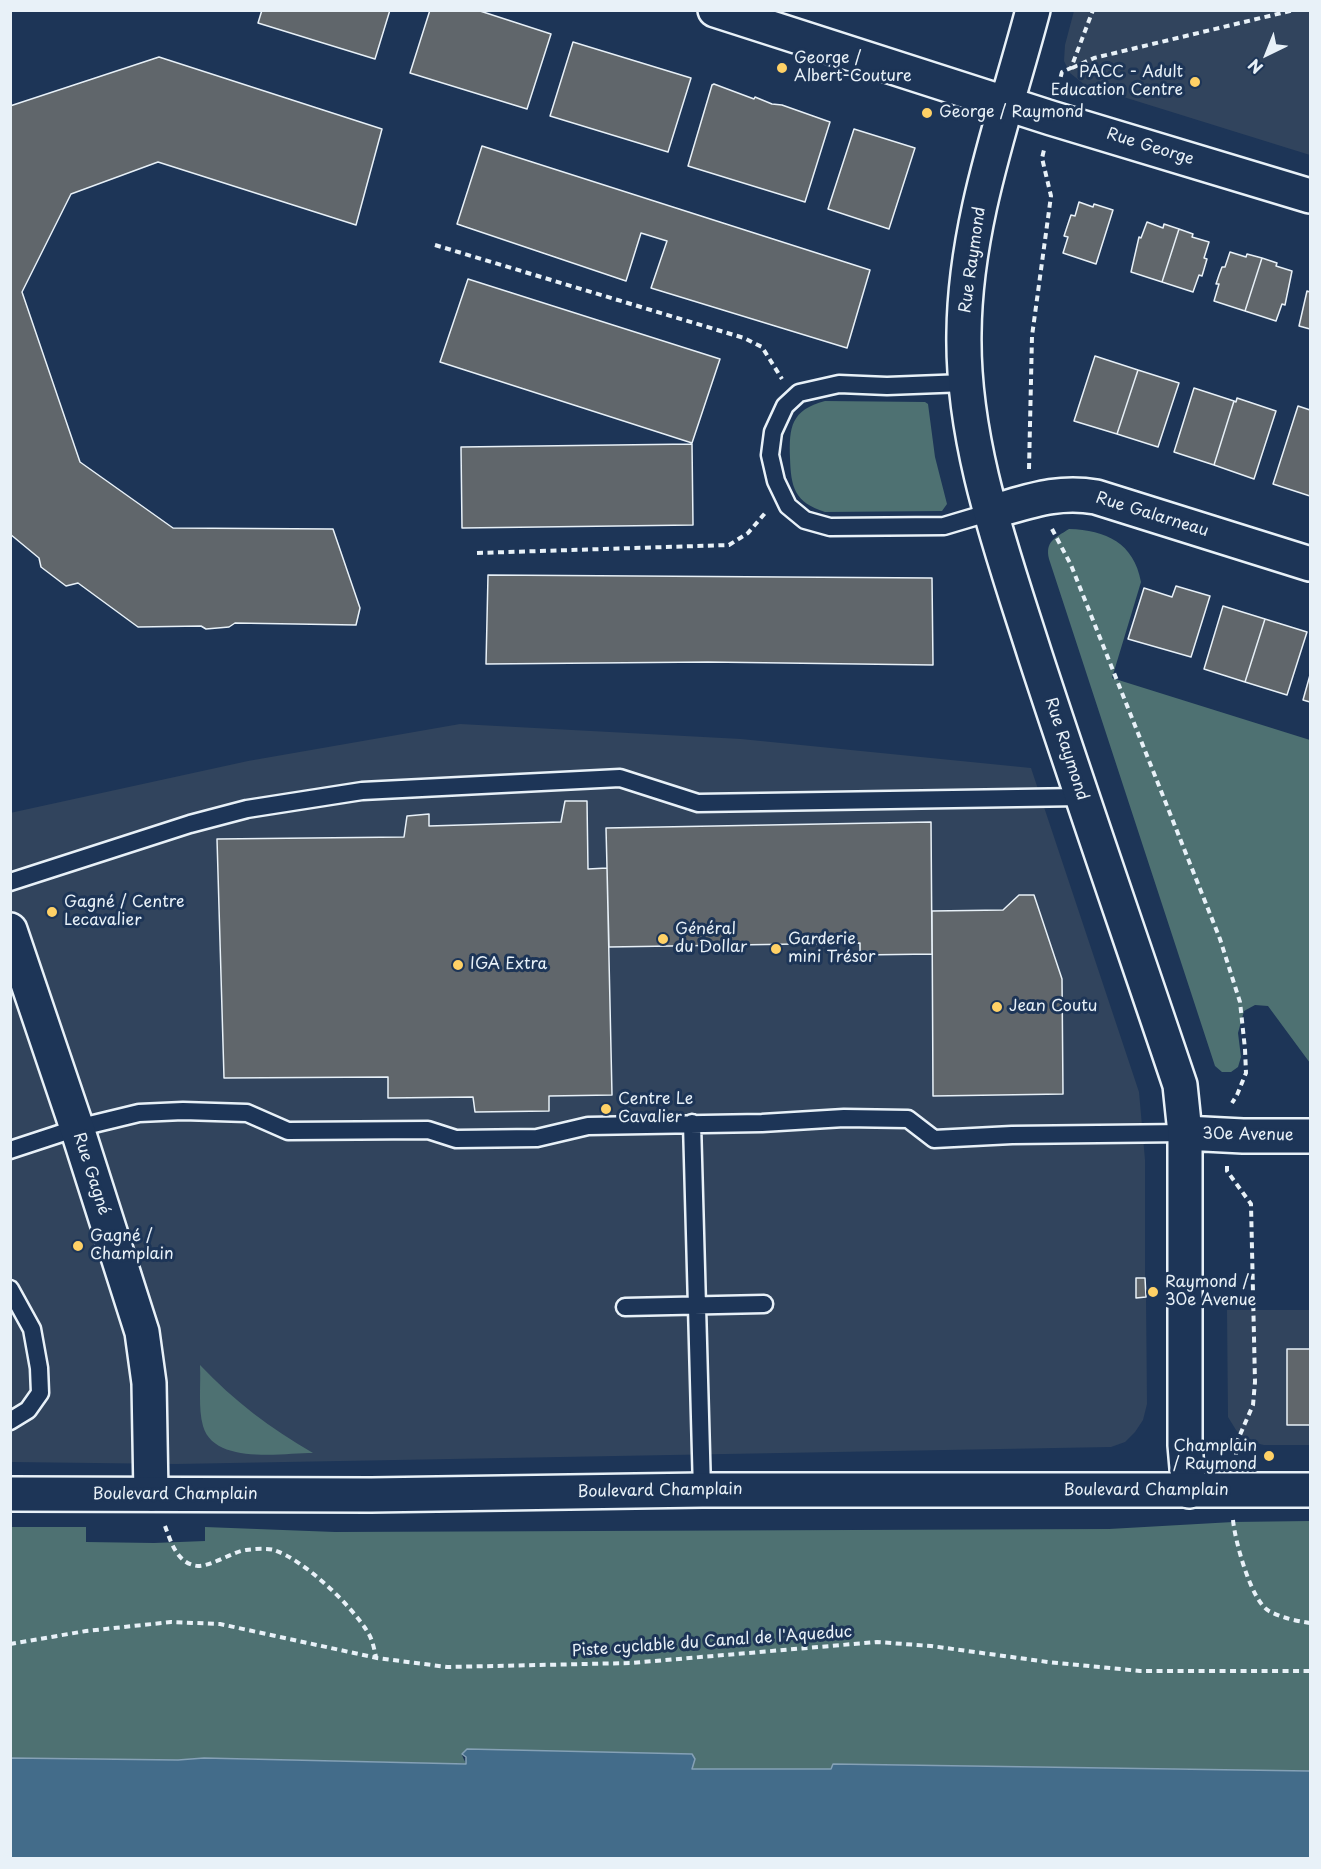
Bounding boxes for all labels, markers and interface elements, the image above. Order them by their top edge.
north arrow [1237,24,1297,84]
place label: George / Albert-Couture [794,49,912,87]
text: N [1242,54,1268,80]
marker: George / Albert-Couture [775,61,789,75]
place label: PACC - Adult Education Centre [1051,63,1183,101]
marker: PACC - Adult Education Centre [1188,75,1202,89]
place label: George / Raymond [939,103,1084,123]
marker: George / Raymond [920,106,934,120]
street label: Rue George [1104,125,1196,169]
street label: Rue Raymond [956,206,990,314]
street label: Rue Galarneau [1093,489,1211,541]
street label: Rue Raymond [1040,695,1092,803]
place label: Gagné / Centre Lecavalier [64,893,184,931]
marker: Gagné / Centre Lecavalier [45,905,59,919]
place label: Général du Dollar [675,920,747,958]
place label: Garderie mini Trésor [788,930,875,968]
marker: Général du Dollar [656,932,670,946]
marker: Garderie mini Trésor [769,942,783,956]
place label: IGA Extra [470,955,547,975]
marker: IGA Extra [451,958,465,972]
place label: Jean Coutu [1009,997,1097,1017]
marker: Jean Coutu [990,1000,1004,1014]
place label: Centre Le Cavalier [618,1090,693,1128]
marker: Centre Le Cavalier [599,1102,613,1116]
street label: 30e Avenue [1202,1125,1294,1145]
street label: Rue Gagné [69,1130,113,1218]
place label: Gagné / Champlain [90,1227,174,1265]
marker: Gagné / Champlain [71,1239,85,1253]
place label: Raymond / 30e Avenue [1165,1273,1256,1311]
marker: Raymond / 30e Avenue [1146,1285,1160,1299]
place label: Champlain / Raymond [1173,1437,1257,1475]
marker: Champlain / Raymond [1262,1449,1276,1463]
street label: Boulevard Champlain [577,1480,743,1502]
street label: Boulevard Champlain [1063,1481,1229,1501]
street label: Boulevard Champlain [92,1485,258,1505]
street label: Piste cyclable du Canal de l'Aqueduc [571,1623,853,1661]

